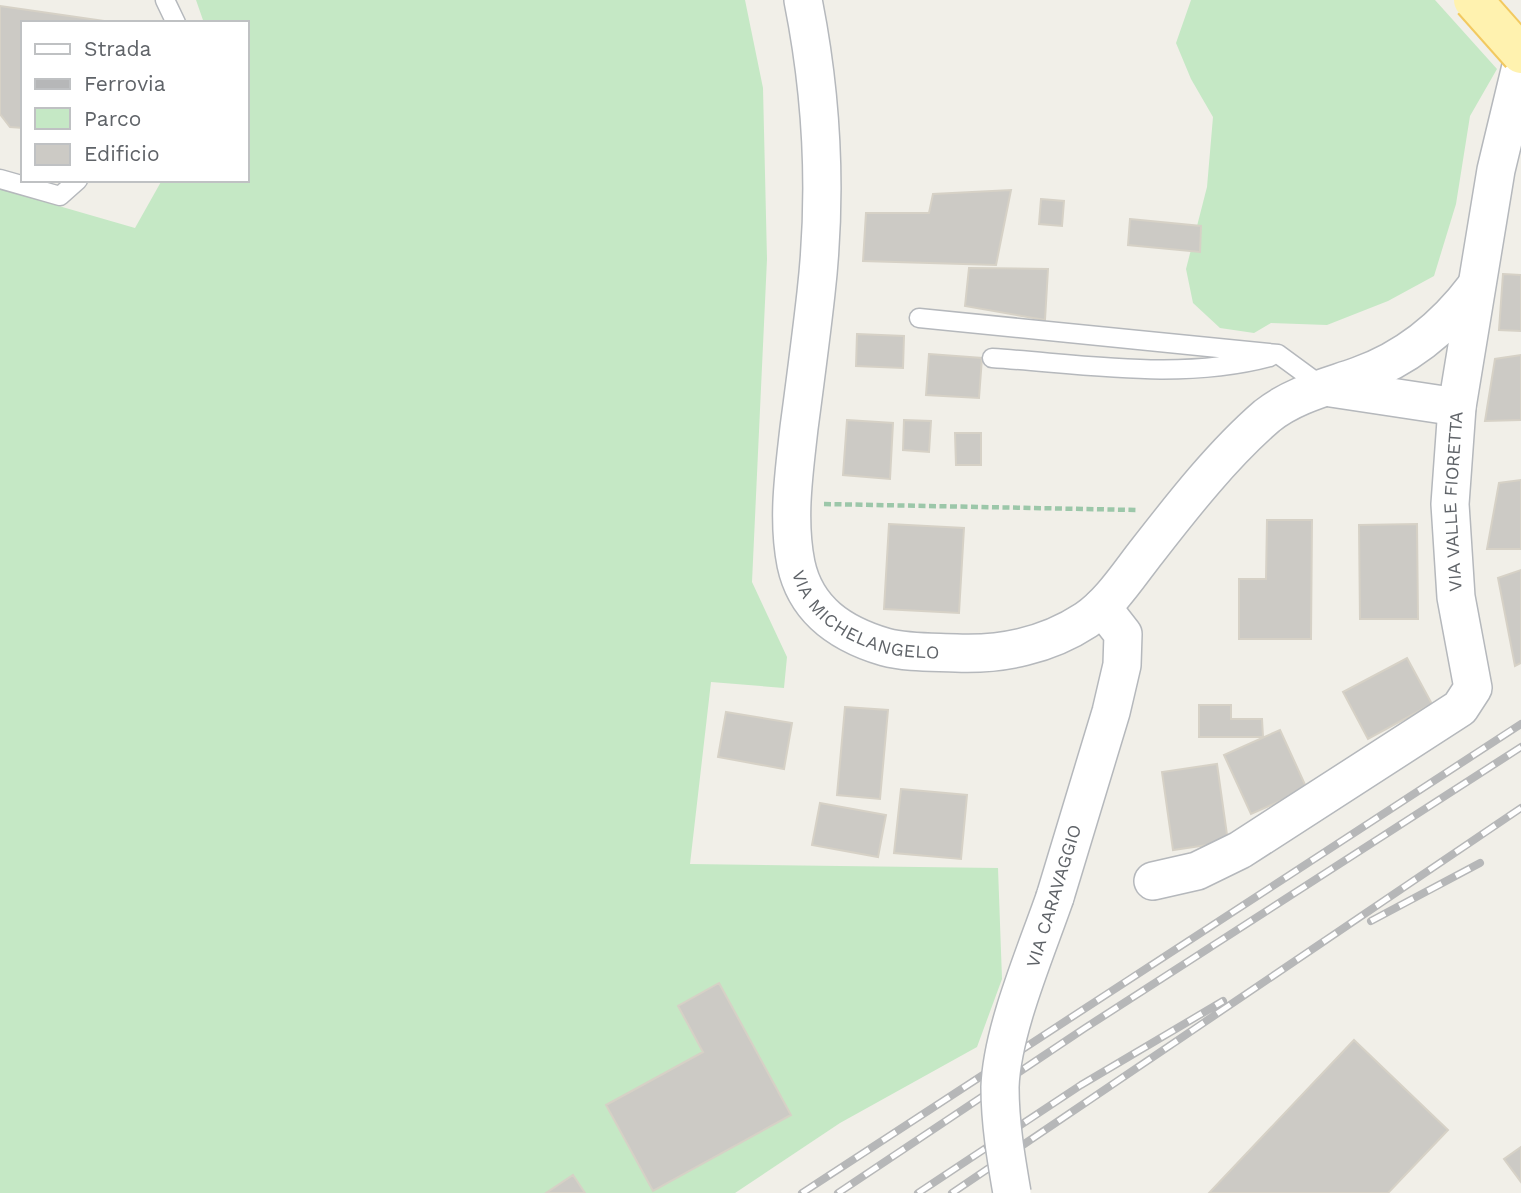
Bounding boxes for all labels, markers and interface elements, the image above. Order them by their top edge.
legend [21,21,248,182]
text: Strada [84,36,152,61]
text: Ferrovia [84,71,166,96]
text: Parco [84,106,141,131]
text: Edificio [84,141,160,166]
street label: VIA VALLE FIORETTA [1439,410,1467,592]
street label: VIA MICHELANGELO [788,567,940,663]
street label: VIA CARAVAGGIO [1022,822,1085,970]

